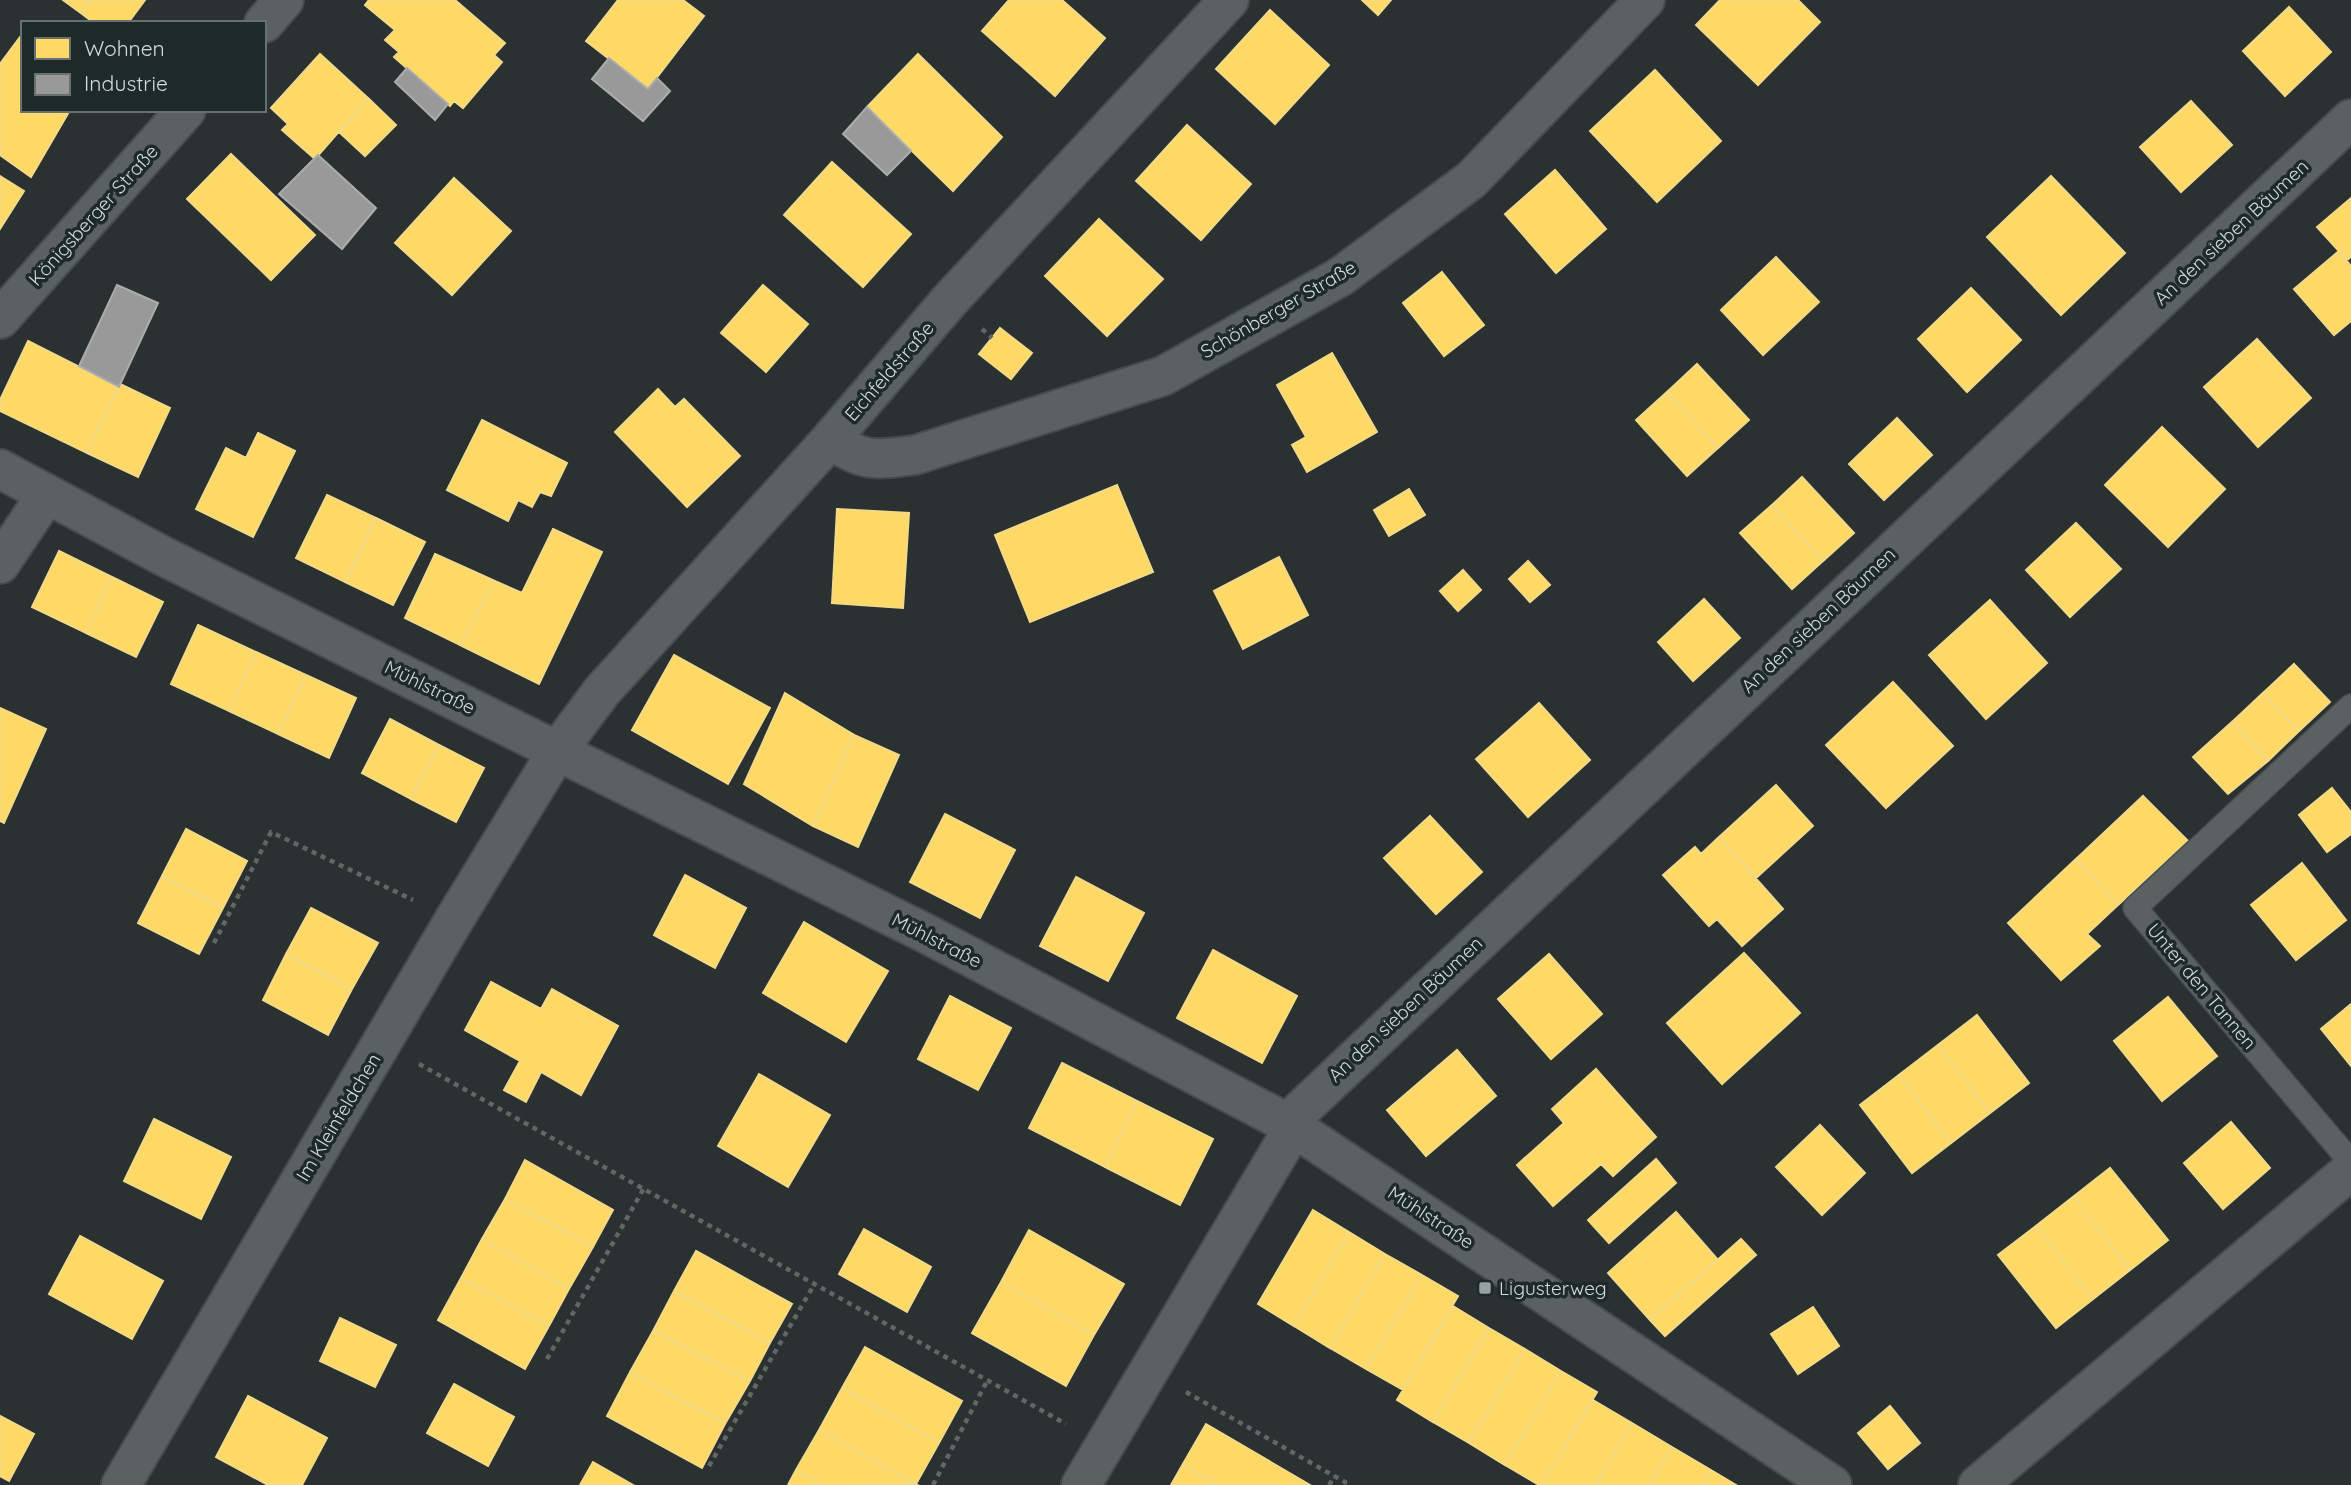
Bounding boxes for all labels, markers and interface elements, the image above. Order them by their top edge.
legend [21,21,266,112]
text: Wohnen [84,35,165,61]
text: Industrie [84,70,168,96]
street label: Königsberger Straße [23,139,163,291]
street label: An den sieben Bäumen [2149,154,2313,310]
street label: Schönberger Straße [1196,255,1360,363]
street label: Eichfeldstraße [839,316,939,426]
street label: An den sieben Bäumen [1736,542,1900,698]
street label: Mühlstraße [381,655,479,719]
street label: Mühlstraße [888,907,986,973]
street label: Unter den Tannen [2142,918,2262,1054]
street label: An den sieben Bäumen [1323,931,1487,1087]
street label: Im Kleinfeldchen [290,1049,386,1185]
street label: Mühlstraße [1383,1180,1479,1254]
place label: Ligusterweg [1499,1276,1607,1300]
marker: Ligusterweg [1477,1280,1493,1296]

